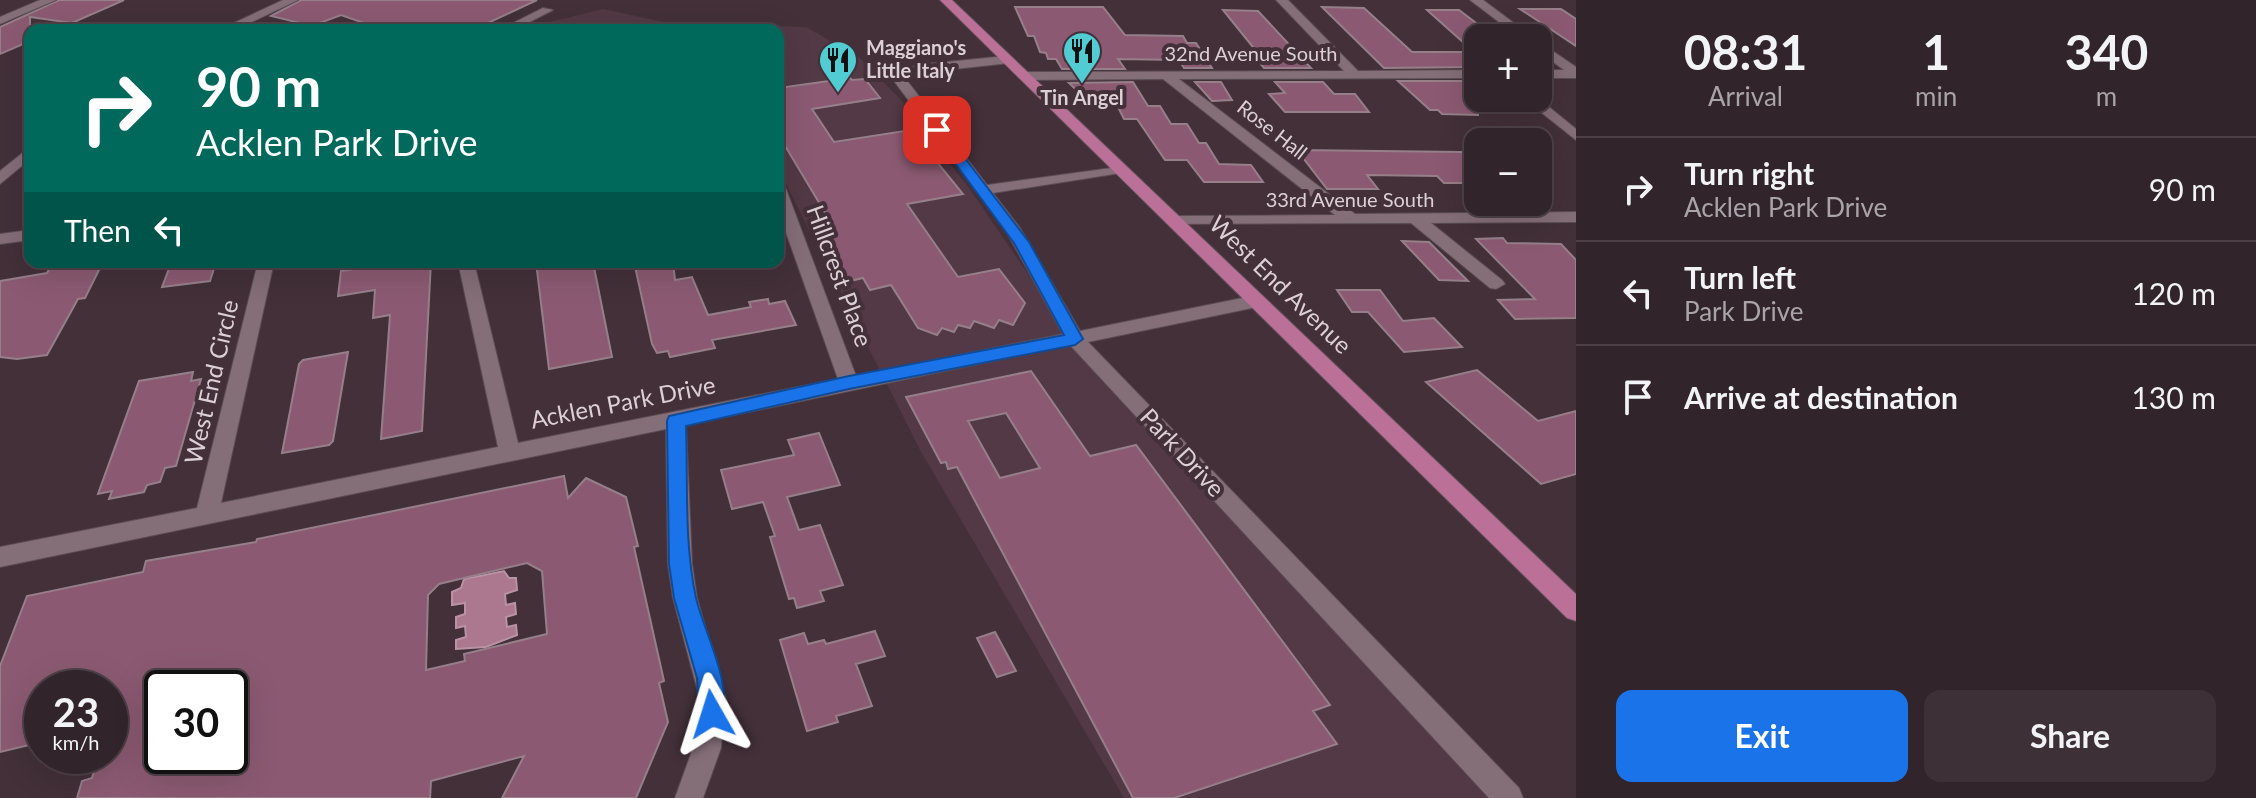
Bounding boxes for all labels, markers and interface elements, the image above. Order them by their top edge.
text: 08:31 [1684,23,1807,80]
text: 1 [1922,23,1950,80]
text: 340 [2065,23,2148,80]
map controls [1464,24,1552,216]
button: + [1464,24,1552,112]
restaurant icon: Tin Angel [1061,30,1103,85]
place label: Maggiano's Little Italy [866,35,966,82]
restaurant icon: Maggiano's Little Italy [817,39,859,94]
street label: 32nd Avenue South [1165,41,1337,65]
text: 90 m [196,52,321,119]
icon: right [64,56,168,160]
text: Arrival [1708,80,1783,112]
text: min [1915,80,1957,112]
text: m [2096,80,2117,112]
place label: Tin Angel [1040,85,1124,109]
street label: Rose Hall [1233,95,1312,164]
pin [903,96,971,164]
icon: arrive [915,108,959,152]
text: Acklen Park Drive [196,120,478,164]
button: − [1464,128,1552,216]
text: Turn right [1684,155,1814,191]
icon: right [1616,167,1660,211]
text: 90 m [2149,171,2216,207]
street label: 33rd Avenue South [1266,187,1434,211]
text: Acklen Park Drive [1684,191,1887,223]
street label: Hillcrest Place [801,201,879,350]
icon: left [147,208,191,252]
street label: West End Avenue [1204,209,1358,359]
text: Then [64,212,131,248]
text: Turn left [1684,259,1796,295]
icon: left [1616,271,1660,315]
text: 120 m [2131,275,2216,311]
text: Park Drive [1684,295,1803,327]
street label: West End Circle [178,297,244,467]
street label: Acklen Park Drive [528,369,718,434]
icon: arrive [1616,375,1660,419]
text: Arrive at destination [1684,379,1958,415]
text: 130 m [2131,379,2216,415]
street label: Park Drive [1135,402,1231,502]
speed limit sign: 30 [144,670,248,774]
position arrow [670,672,754,756]
text: 23 [53,688,99,736]
button: Exit [1616,690,1908,782]
button: Share [1924,690,2216,782]
text: km/h [53,730,99,754]

